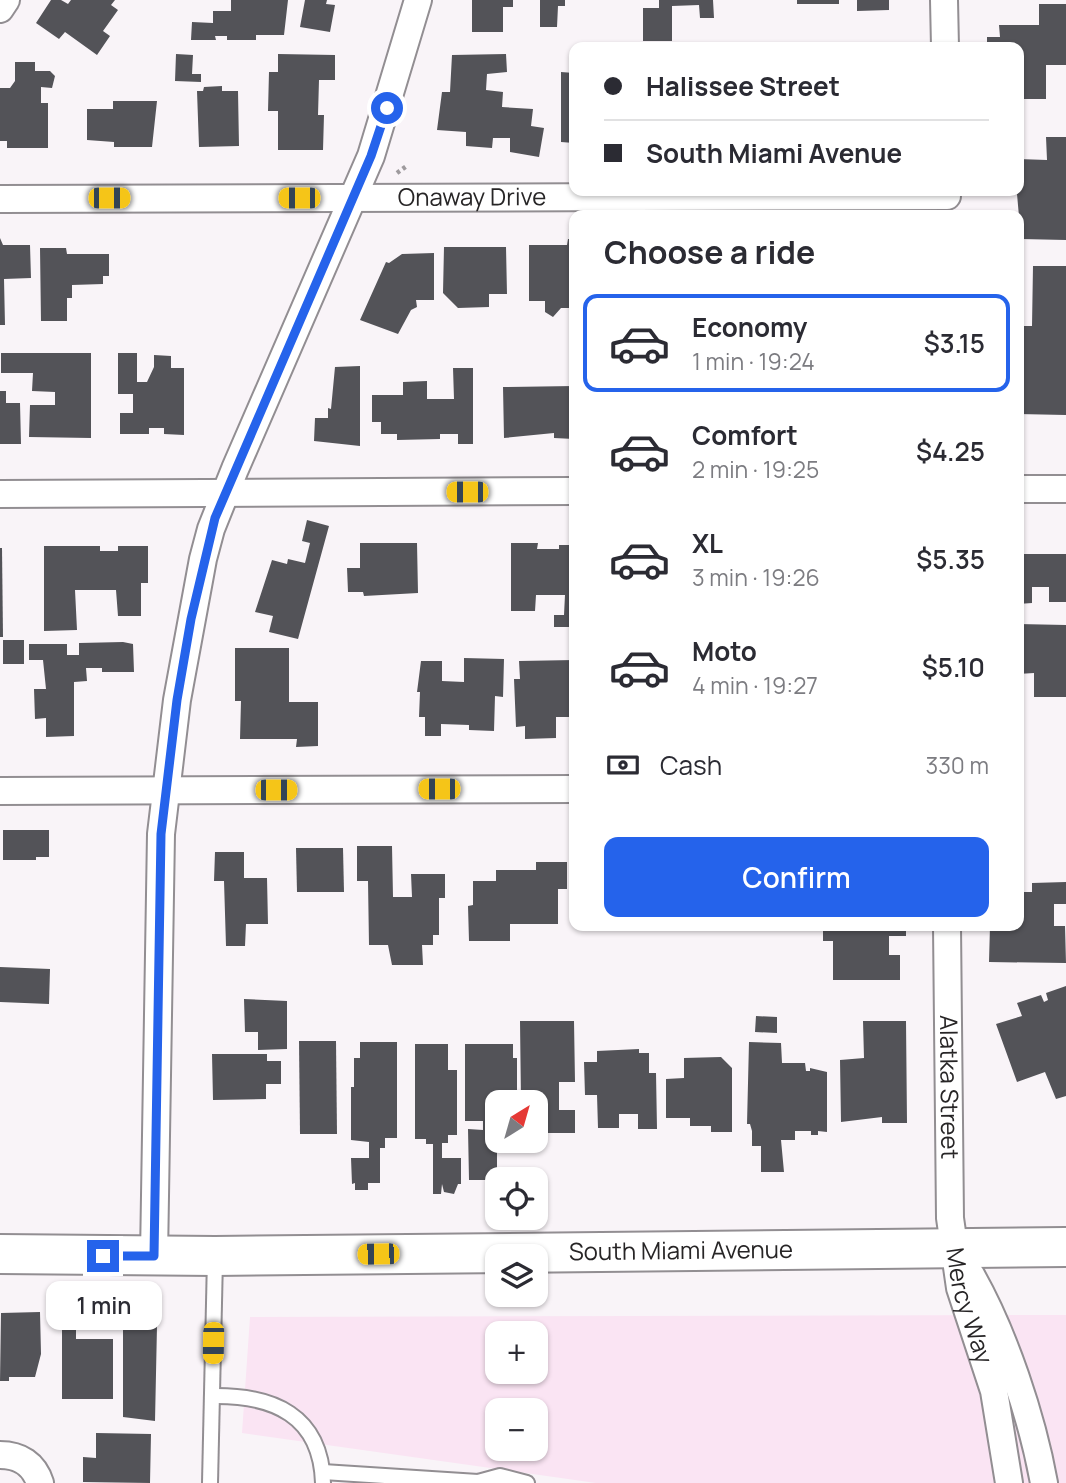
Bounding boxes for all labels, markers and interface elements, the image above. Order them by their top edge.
text: Halissee Street [646,68,840,104]
route start [371,92,403,124]
text: South Miami Avenue [646,135,902,171]
street label: Onaway Drive [398,179,546,213]
car [89,188,131,209]
car [279,188,321,209]
text: Choose a ride [604,230,815,274]
text: Economy [692,309,807,345]
icon: car [608,312,671,375]
text: $3.15 [924,325,985,361]
text: 1 min · 19:24 [692,345,815,377]
text: Comfort [692,417,798,453]
icon: car [608,420,671,483]
text: $4.25 [916,433,985,469]
text: 2 min · 19:25 [692,453,819,485]
car [447,482,489,503]
text: XL [692,525,723,561]
icon: car [608,528,671,591]
text: $5.35 [916,541,985,577]
text: 3 min · 19:26 [692,561,820,593]
text: Moto [692,633,757,669]
icon: car [608,636,671,699]
text: $5.10 [922,649,985,685]
text: 4 min · 19:27 [692,669,818,701]
icon: cash [604,746,642,784]
text: Cash [660,747,722,783]
text: 330 m [925,749,989,781]
car [419,779,461,800]
car [256,780,298,801]
button: Confirm [604,837,989,917]
street label: Alatka Street [933,1015,967,1159]
north arrow [485,1090,548,1153]
map controls [485,1090,548,1461]
button: locate [485,1167,548,1230]
street label: South Miami Avenue [569,1232,793,1267]
route end [87,1240,119,1272]
car [357,1243,400,1265]
button: layers [485,1244,548,1307]
street label: Mercy Way [939,1245,1002,1368]
callout: 1 min [45,1280,161,1330]
text: 1 min [77,1289,131,1321]
button: + [485,1321,548,1384]
car [203,1322,224,1364]
button: − [485,1398,548,1461]

